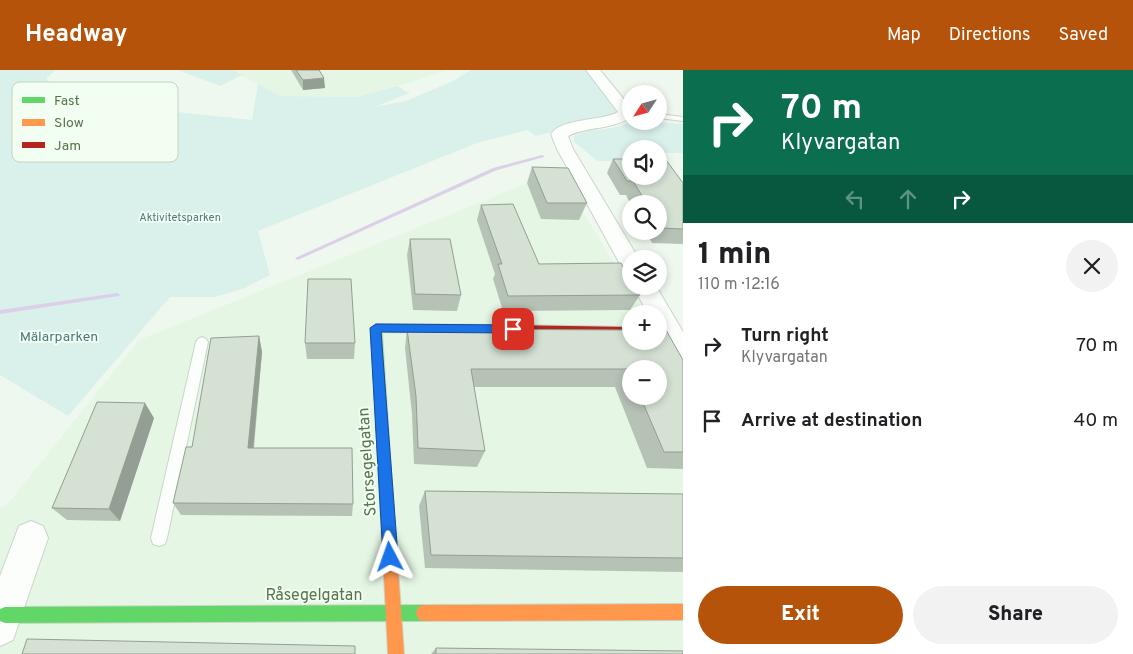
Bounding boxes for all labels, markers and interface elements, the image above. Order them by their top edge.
text: Headway [25,20,127,50]
text: Map [887,24,921,47]
text: Directions [949,24,1031,47]
text: Saved [1059,24,1108,47]
legend [12,82,178,162]
north arrow [622,85,668,130]
map controls [622,85,667,405]
text: 70 m [781,87,862,131]
icon: right [698,90,763,155]
text: Fast [54,93,80,110]
text: Slow [54,115,84,132]
text: Klyvargatan [781,130,900,157]
text: Jam [54,138,81,155]
button: sound [622,140,667,185]
icon: left [841,185,869,213]
icon: ahead [894,185,922,213]
icon: right [947,185,975,213]
button: search [622,195,667,240]
park label: Aktivitetsparken [139,211,221,225]
text: 1 min [698,237,771,274]
button: close [1066,240,1118,292]
button: layers [622,250,667,295]
text: 110 m · 12:16 [698,275,780,295]
button: + [622,305,667,350]
pin [492,308,534,350]
icon: arrive [499,315,527,343]
text: Turn right [741,324,829,348]
park label: Mälarparken [20,329,98,346]
icon: right [698,332,726,360]
text: 70 m [1076,334,1118,358]
text: Klyvargatan [741,348,828,368]
button: − [622,360,667,405]
street label: Storsegelgatan [354,407,382,517]
icon: arrive [698,407,726,435]
text: Arrive at destination [741,409,922,433]
text: 40 m [1073,409,1118,433]
position arrow [363,530,415,582]
street label: Råsegelgatan [266,586,362,606]
button: Exit [698,586,903,644]
button: Share [913,586,1118,644]

